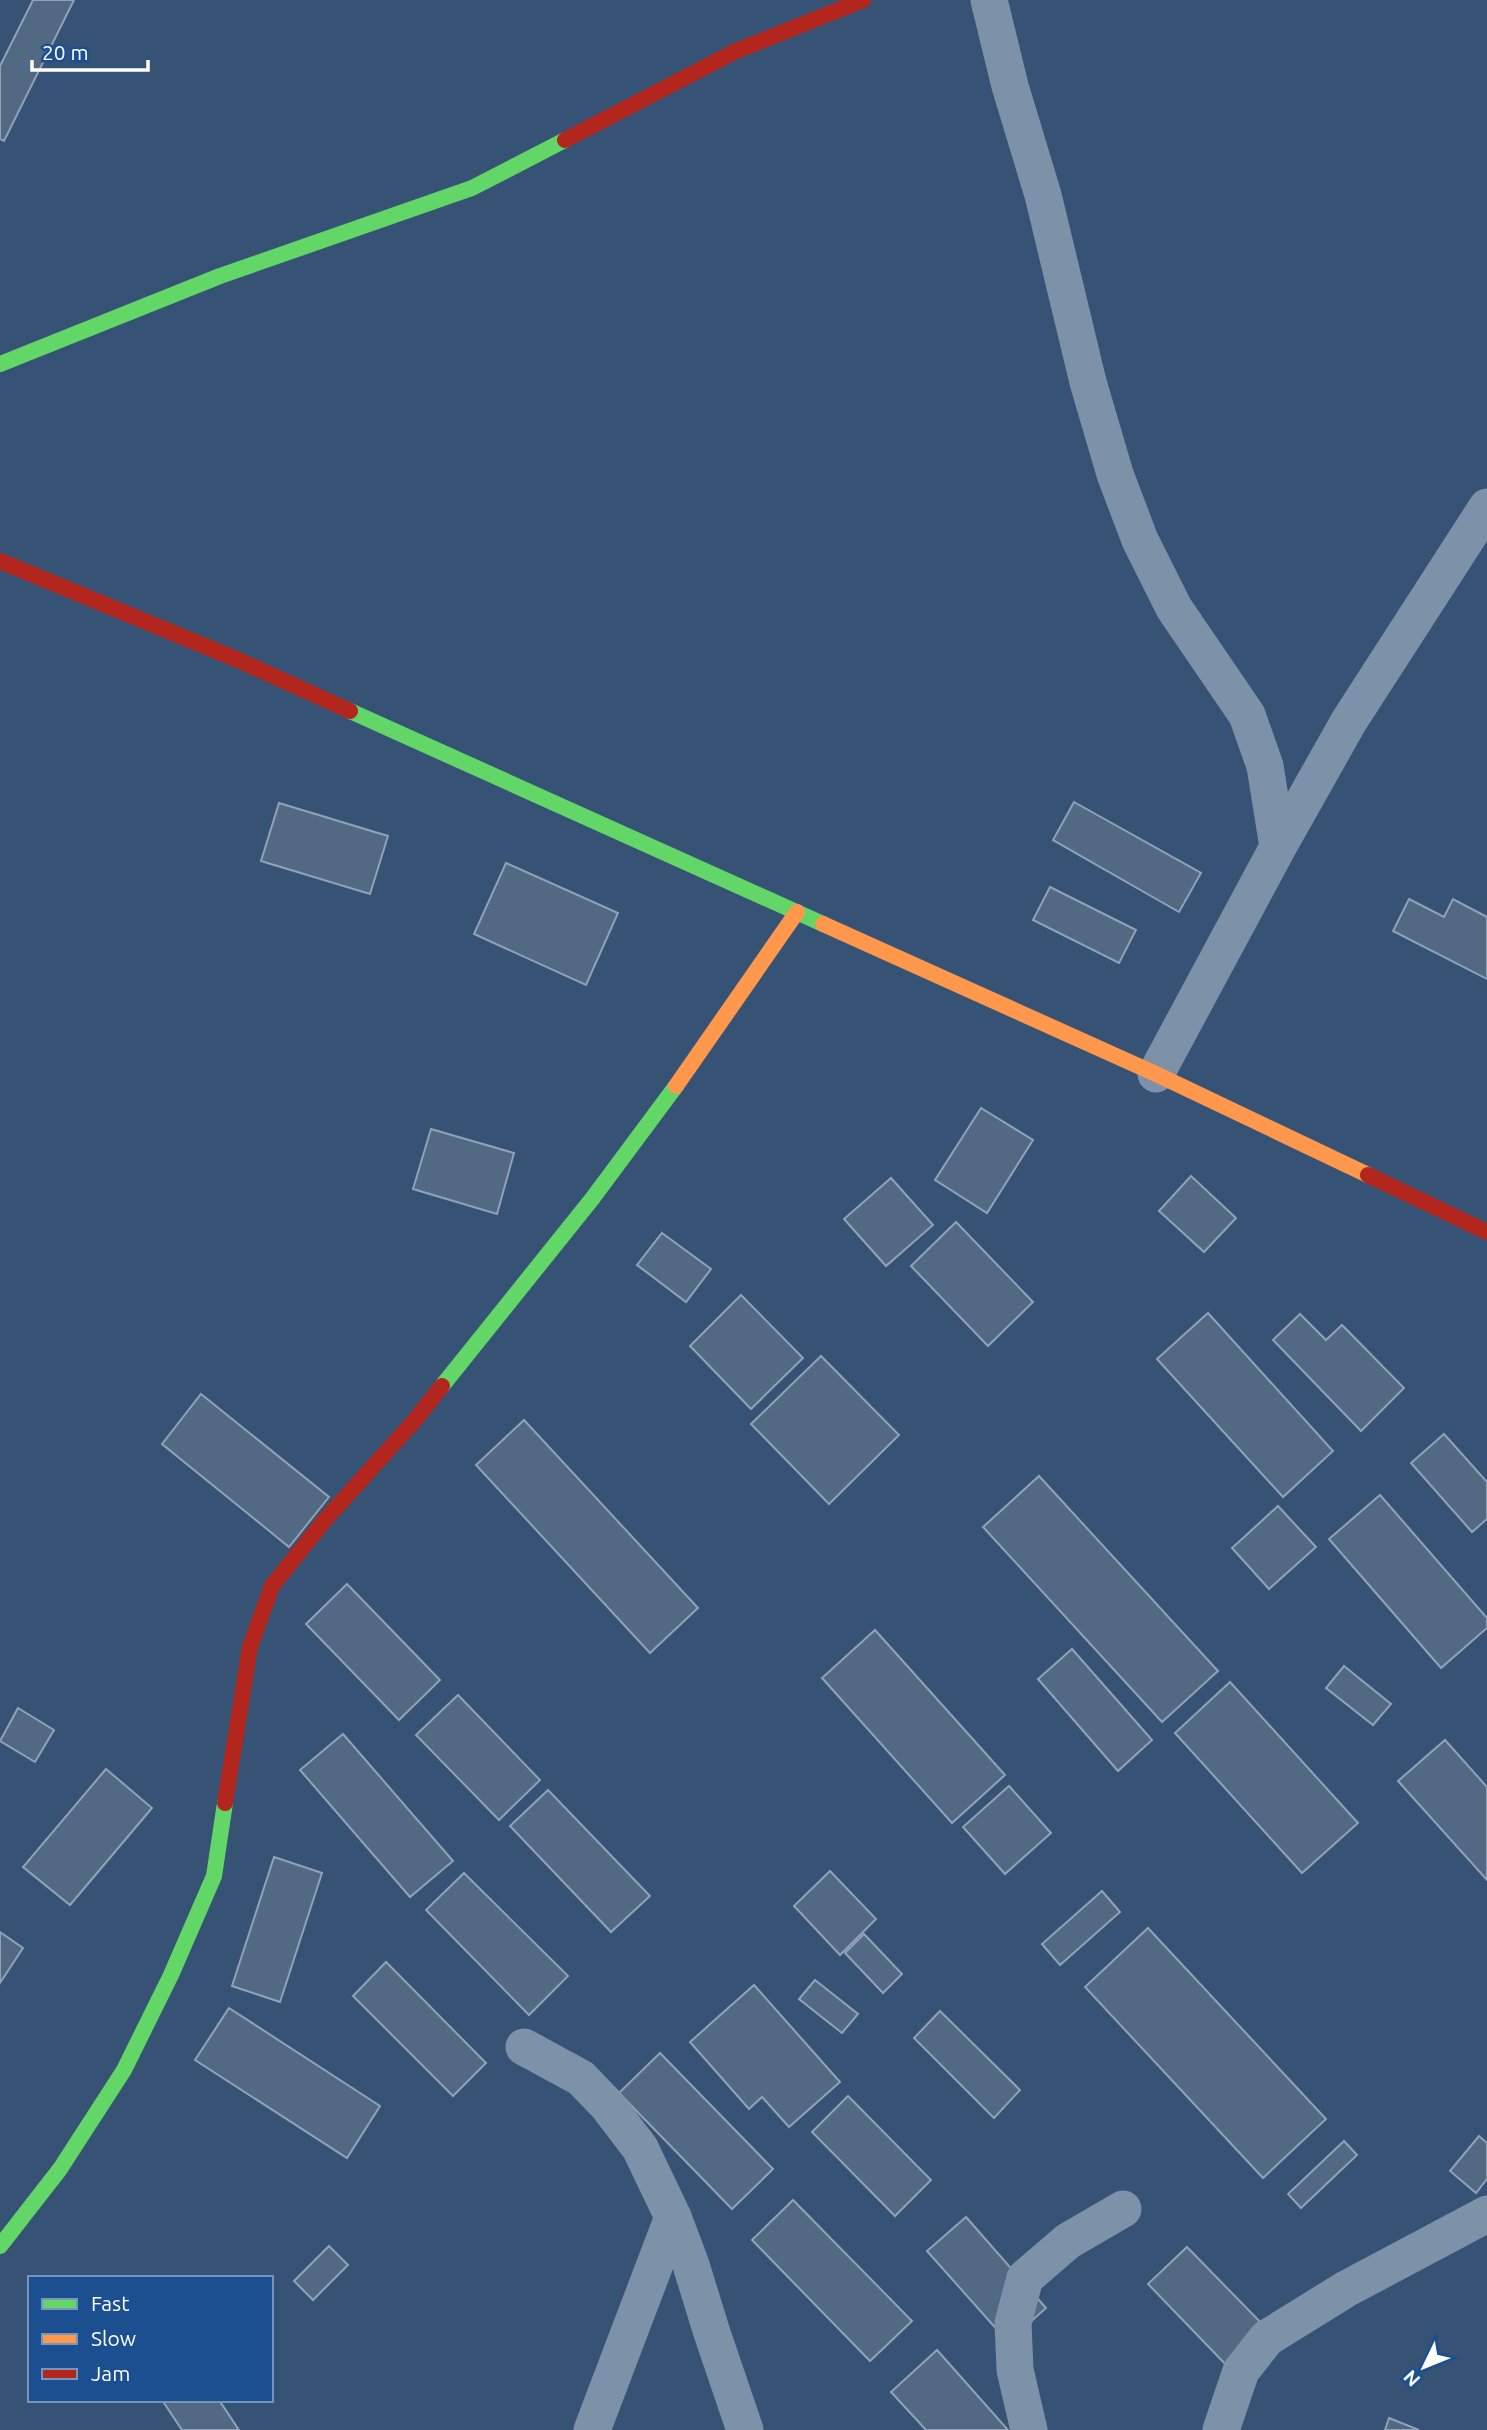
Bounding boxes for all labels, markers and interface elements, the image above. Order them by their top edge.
scale bar [32,28,147,72]
text: 20 m [42,40,89,64]
legend [28,2276,273,2402]
text: Fast [91,2291,129,2315]
text: Slow [91,2326,136,2350]
north arrow [1389,2332,1459,2402]
text: Jam [91,2361,130,2385]
text: N [1399,2366,1424,2391]

